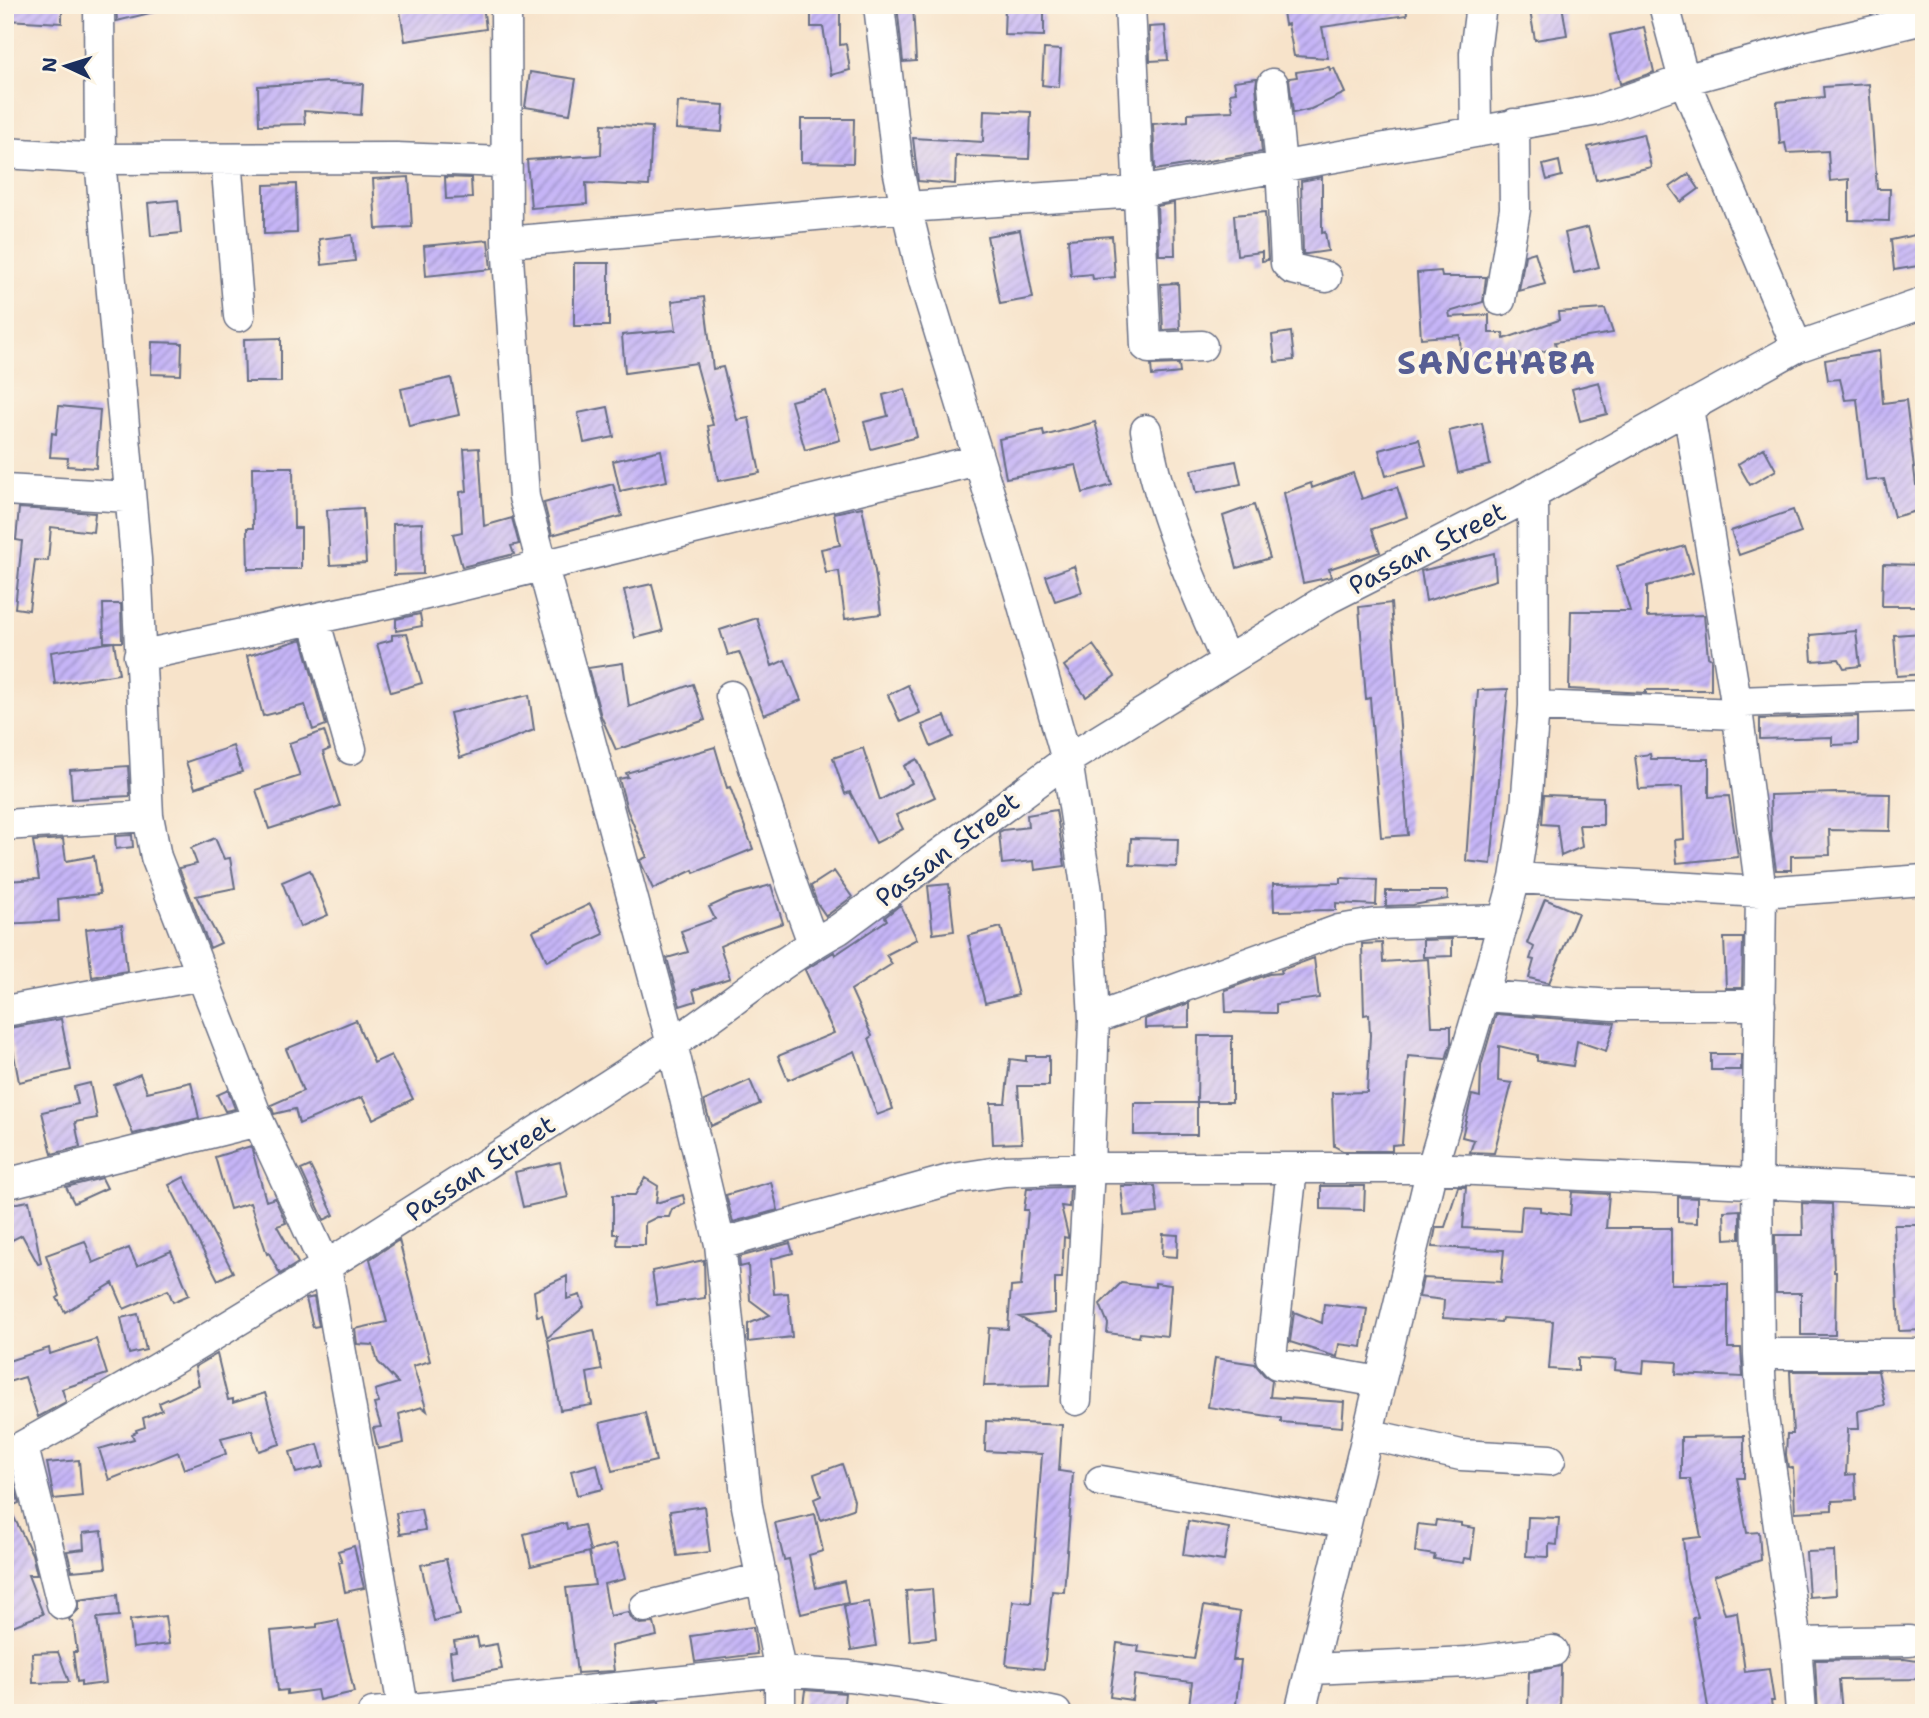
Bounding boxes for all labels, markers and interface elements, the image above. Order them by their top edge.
north arrow [32,32,102,102]
text: N [37,56,63,73]
district label: SANCHABA [1397,340,1597,385]
street label: Passan Street [1342,493,1512,603]
street label: Passan Street [868,783,1026,915]
street label: Passan Street [398,1106,562,1230]

